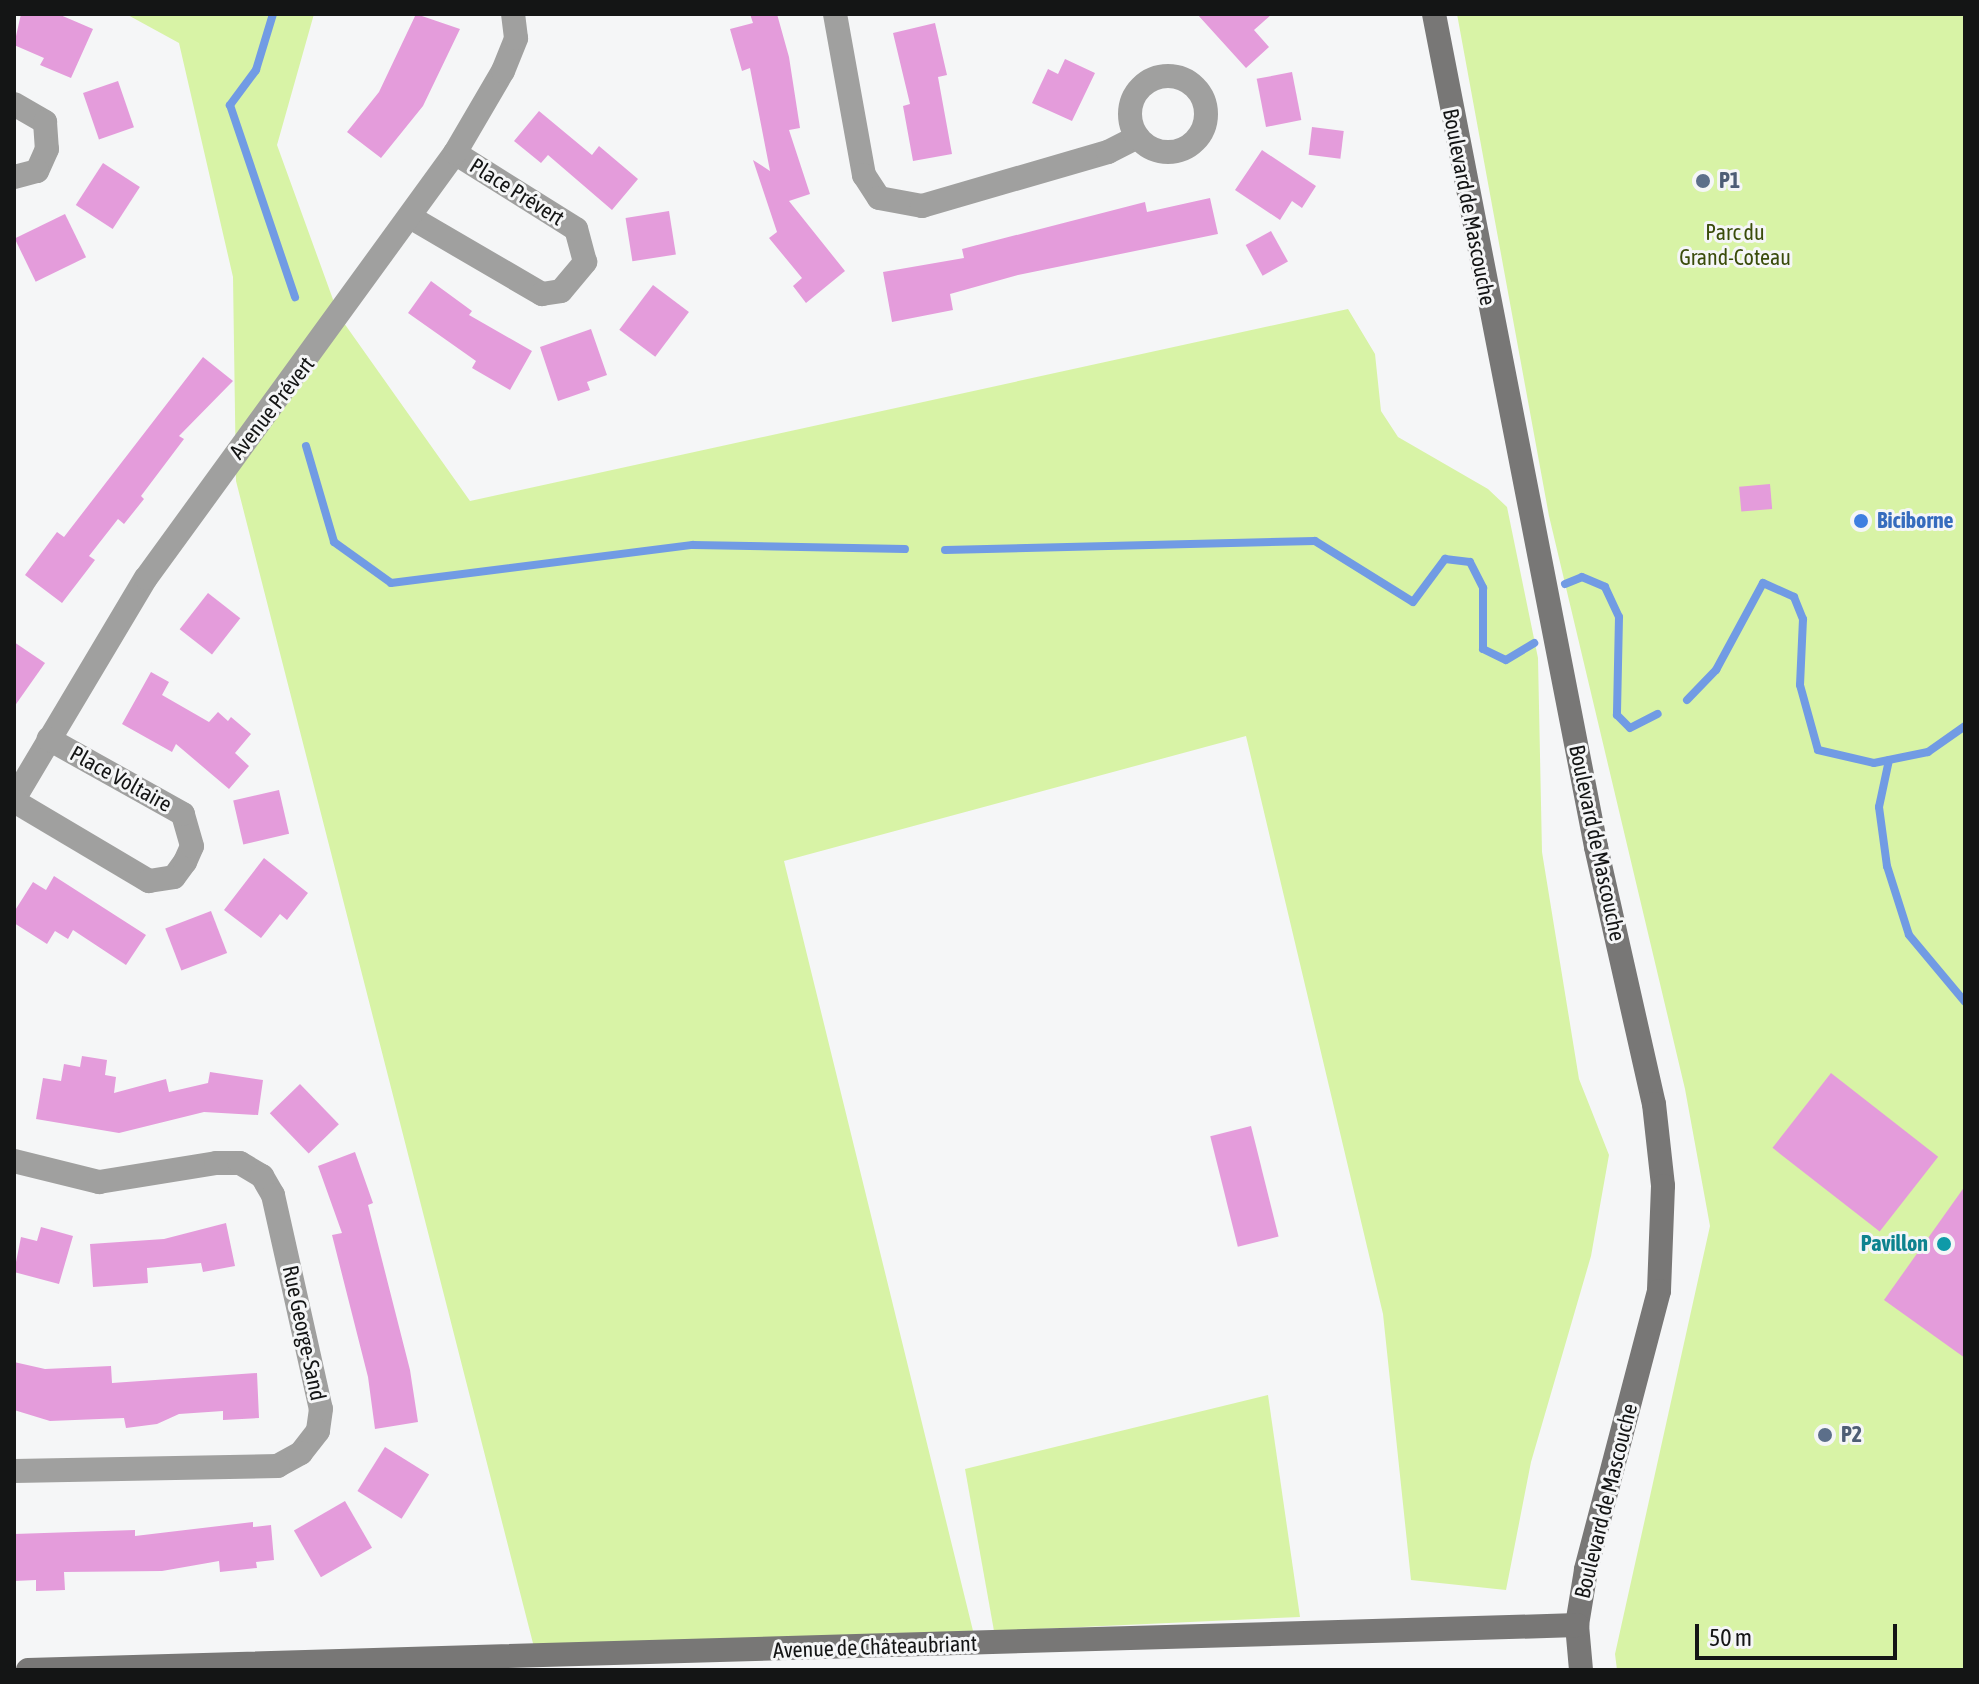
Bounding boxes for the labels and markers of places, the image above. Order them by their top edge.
place label: P1 [1719,168,1740,194]
marker: P1 [1694,172,1712,190]
place label: Biciborne [1877,508,1954,534]
marker: Biciborne [1852,512,1870,530]
place label: Pavillon [1861,1231,1928,1257]
marker: Pavillon [1935,1235,1953,1253]
place label: P2 [1841,1422,1862,1448]
marker: P2 [1816,1426,1834,1444]

